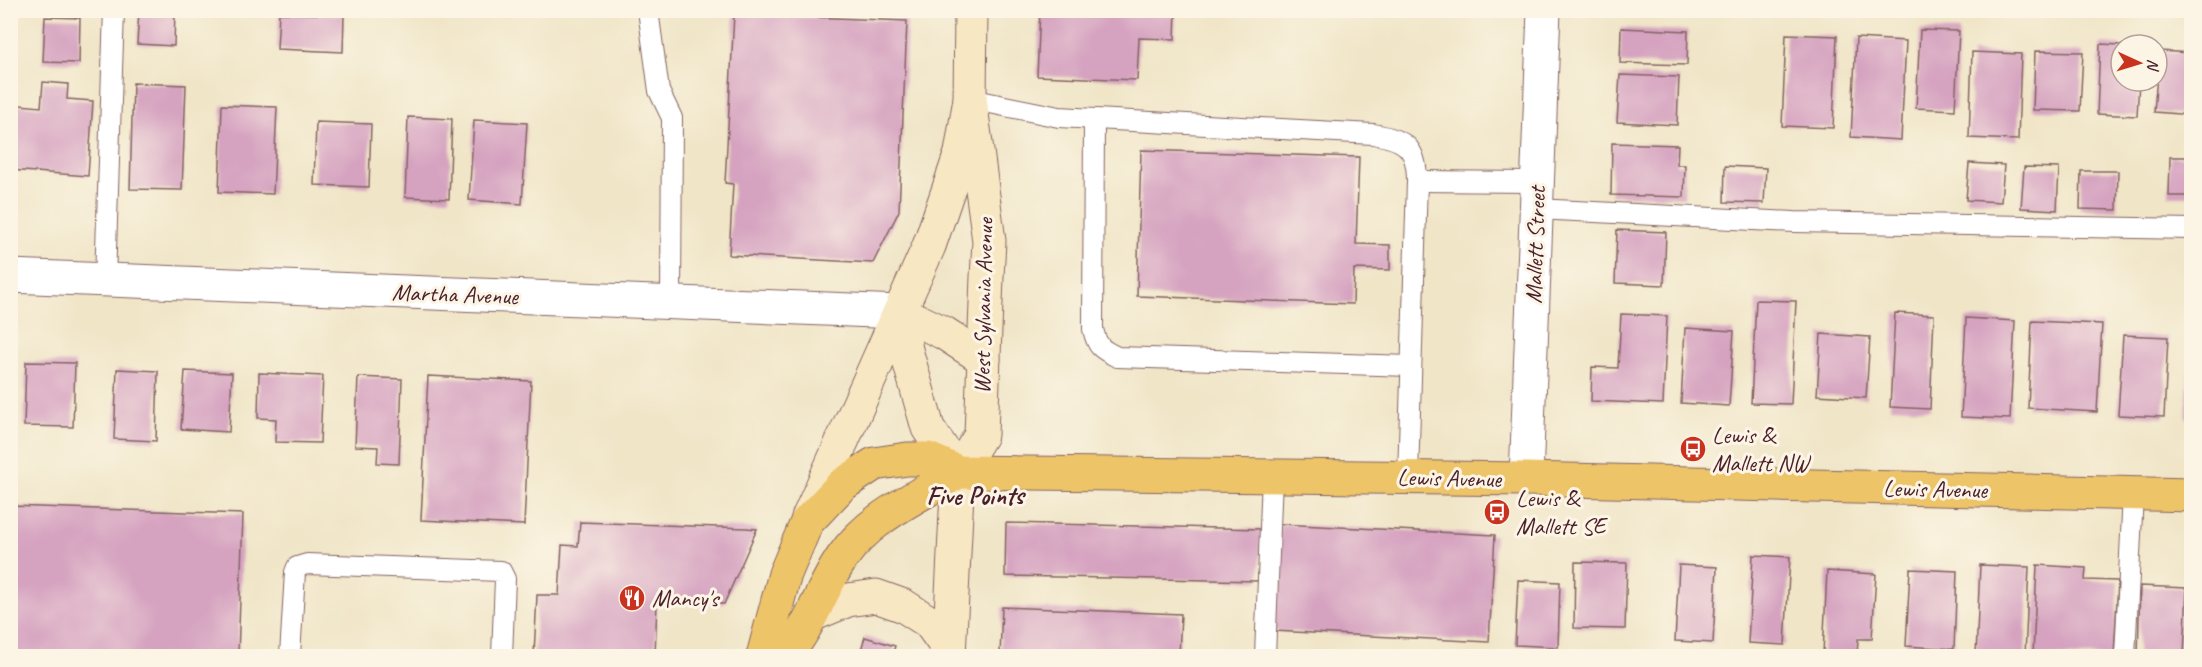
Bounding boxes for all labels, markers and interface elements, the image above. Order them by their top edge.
north arrow [2109,33,2169,93]
text: N [2142,58,2163,73]
street label: Mallett Street [1518,184,1552,304]
street label: West Sylvania Avenue [966,216,1000,394]
street label: Martha Avenue [392,277,521,311]
place label: Lewis & Mallett NW [1712,420,1812,478]
bus stop icon: Lewis & Mallett NW [1678,434,1708,464]
street label: Lewis Avenue [1397,462,1503,494]
street label: Lewis Avenue [1883,473,1989,505]
district label: Five Points [926,479,1027,512]
place label: Lewis & Mallett SE [1516,483,1609,541]
bus stop icon: Lewis & Mallett SE [1482,497,1512,527]
restaurant icon: Mancy's [617,583,647,613]
place label: Mancy's [652,583,721,613]

